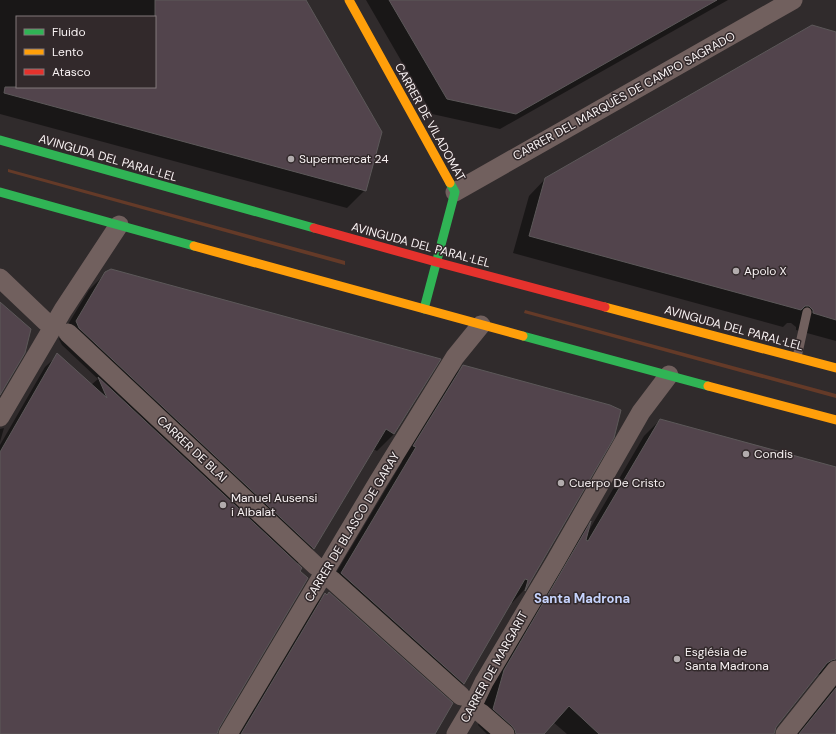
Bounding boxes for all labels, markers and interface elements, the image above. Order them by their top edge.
legend [16,16,156,88]
text: Fluido [52,24,86,40]
street label: CARRER DEL MARQUÈS DE CAMPO SAGRADO [510,28,738,164]
text: Lento [52,44,83,60]
street label: CARRER DE VILADOMAT [391,60,469,184]
text: Atasco [52,64,91,80]
street label: AVINGUDA DEL PARAL·LEL [37,131,179,185]
place label: Supermercat 24 [299,151,388,167]
marker: Supermercat 24 [286,154,296,164]
street label: AVINGUDA DEL PARAL·LEL [350,219,492,271]
place label: Apolo X [744,263,787,279]
marker: Apolo X [731,266,741,276]
street label: AVINGUDA DEL PARAL·LEL [663,302,805,354]
street label: CARRER DE BLAI [154,412,230,486]
place label: Condis [754,446,793,462]
street label: CARRER DE BLASCO DE GARAY [301,449,403,605]
marker: Condis [741,449,751,459]
place label: Cuerpo De Cristo [569,475,665,491]
marker: Cuerpo De Cristo [556,478,566,488]
place label: Manuel Ausensi i Albalat [231,490,318,520]
marker: Manuel Ausensi i Albalat [218,500,228,510]
district label: Santa Madrona [534,590,630,607]
street label: CARRER DE MARGARIT [457,608,531,725]
place label: Església de Santa Madrona [685,644,769,674]
marker: Església de Santa Madrona [672,654,682,664]

